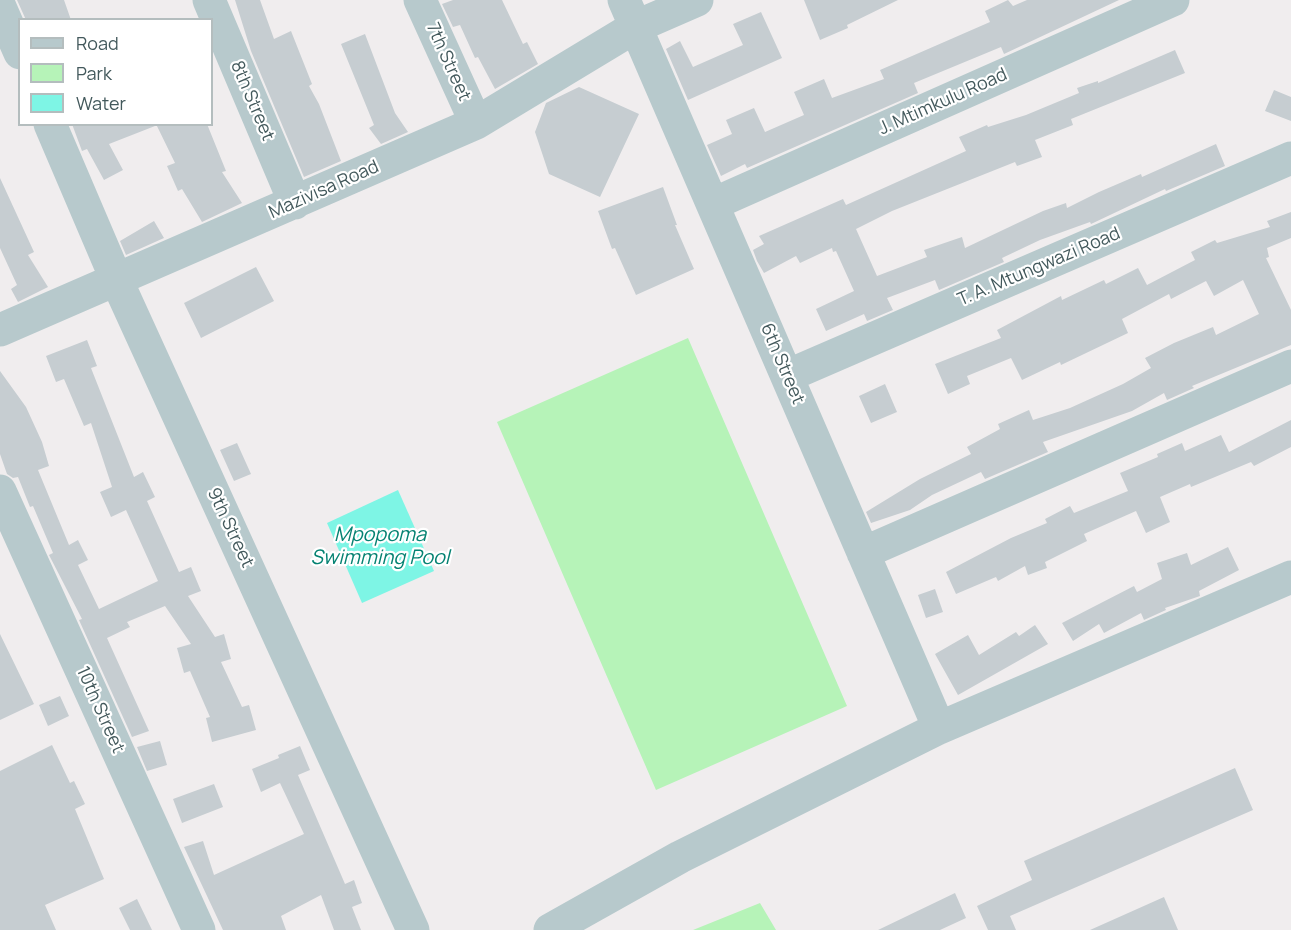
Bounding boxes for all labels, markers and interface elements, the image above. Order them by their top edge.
legend [18,18,213,126]
street label: 7th Street [421,20,475,104]
text: Road [76,31,119,55]
street label: 8th Street [225,58,279,144]
text: Park [76,61,112,85]
street label: J. Mtimkulu Road [875,64,1011,140]
text: Water [76,91,126,115]
street label: Mazivisa Road [266,156,382,224]
street label: T. A. Mtungwazi Road [955,223,1123,311]
street label: 6th Street [755,320,809,408]
street label: 9th Street [202,485,258,571]
water label: Mpopoma Swimming Pool [310,523,450,570]
street label: 10th Street [71,663,129,757]

